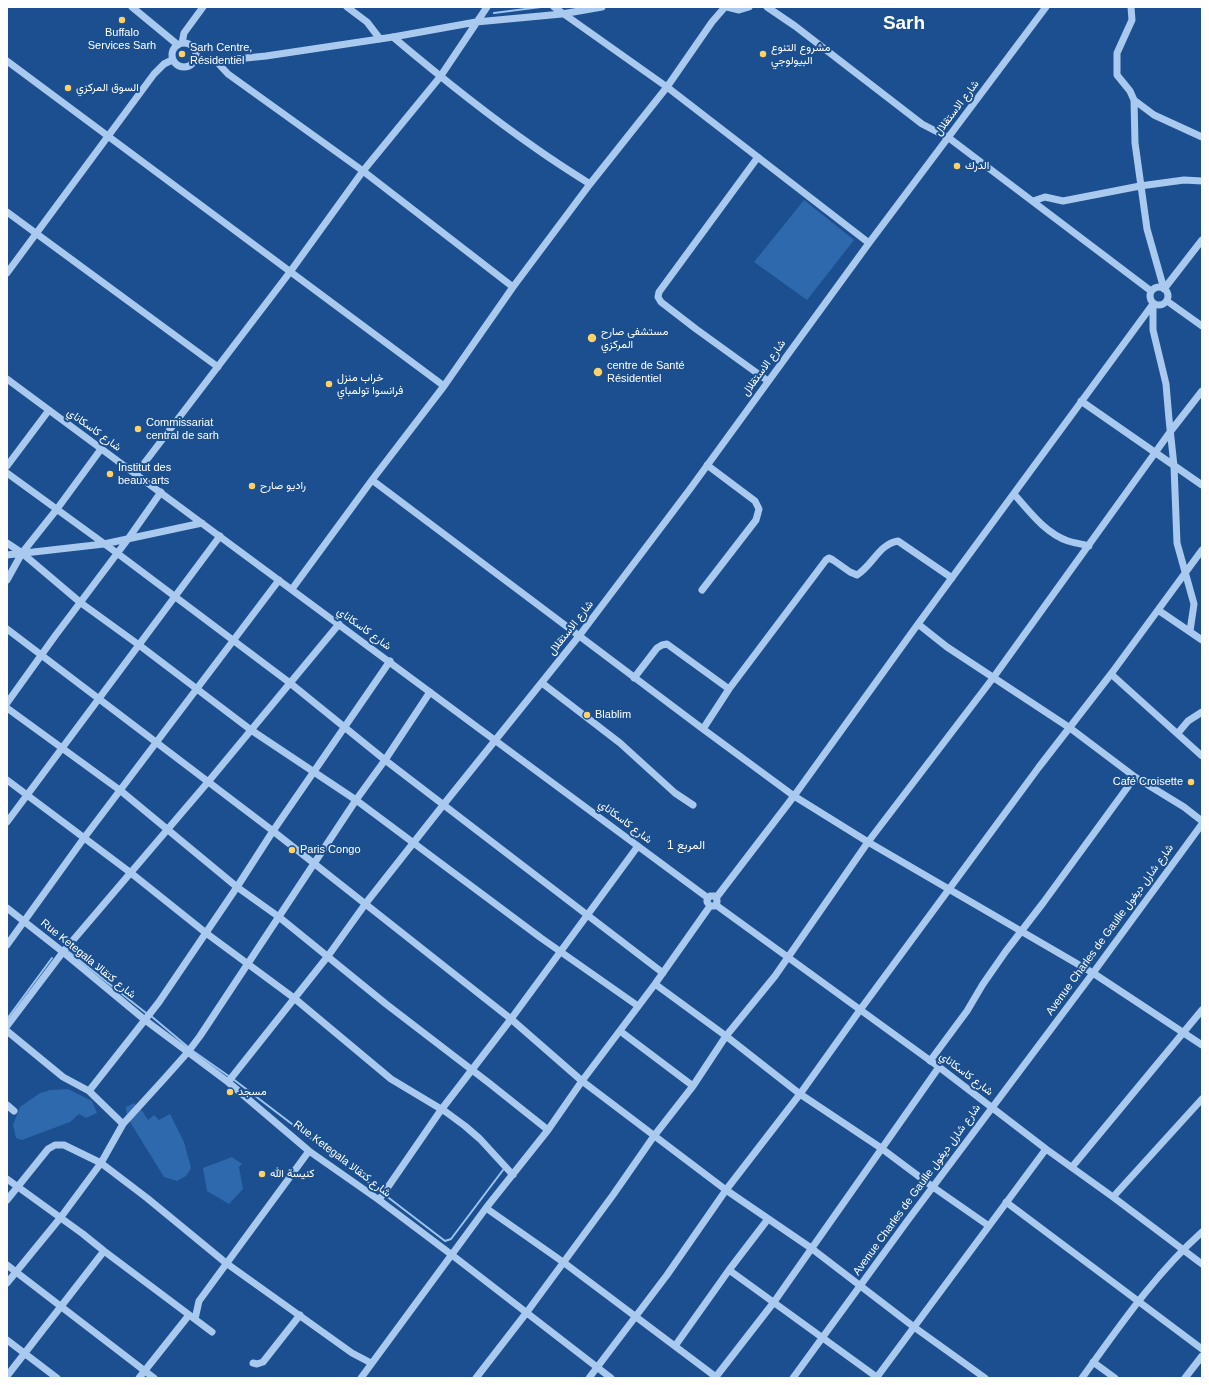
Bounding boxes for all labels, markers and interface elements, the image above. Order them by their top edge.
district label: Sarh [883,13,925,35]
marker: Buffalo Services Sarh [117,15,127,25]
place label: Buffalo Services Sarh [88,26,156,52]
place label: Sarh Centre, Résidentiel [190,41,252,67]
place label: مشروع التنوع البيولوجي [771,41,830,67]
marker: Sarh Centre, Résidentiel [177,49,187,59]
marker: مشروع التنوع البيولوجي [758,49,768,59]
street label: شارع الاستقلال [932,78,982,138]
place label: السوق المركزي [76,81,139,95]
marker: السوق المركزي [63,83,73,93]
place label: الدرك [965,159,989,173]
marker: الدرك [952,161,962,171]
place label: مستشفى صارح المركزي [601,325,668,351]
marker: مستشفى صارح المركزي [586,332,598,344]
street label: شارع الاستقلال [739,337,789,399]
place label: centre de Santé Résidentiel [607,359,685,385]
marker: centre de Santé Résidentiel [592,366,604,378]
place label: خراب منزل فرانسوا تولمباي [337,371,403,397]
marker: خراب منزل فرانسوا تولمباي [324,379,334,389]
street label: شارع كاسكاناي [64,406,124,454]
place label: Commissariat central de sarh [146,416,219,442]
marker: Commissariat central de sarh [133,424,143,434]
place label: Institut des beaux arts [118,461,171,487]
marker: Institut des beaux arts [105,469,115,479]
place label: راديو صارح [260,479,306,493]
marker: راديو صارح [247,481,257,491]
street label: شارع الاستقلال [545,598,597,658]
street label: شارع كاسكاناي [334,605,394,653]
place label: Blablim [595,708,631,722]
marker: Blablim [582,710,592,720]
place label: Café Croisette [1113,775,1183,789]
marker: Café Croisette [1186,777,1196,787]
street label: شارع كاسكاناي [596,798,654,846]
district label: المربع 1 [667,839,705,853]
street label: Avenue Charles de Gaulle شارع شارل ديغول [1043,842,1177,1018]
place label: Paris Congo [300,843,361,857]
marker: Paris Congo [287,845,297,855]
street label: Rue Ketegala شارع كتقالا [38,917,138,1001]
street label: شارع كاسكاناي [937,1050,995,1098]
place label: مسجد [238,1085,266,1099]
marker: مسجد [225,1087,235,1097]
street label: Avenue Charles de Gaulle شارع شارل ديغول [850,1102,984,1278]
street label: Rue Ketegala شارع كتقالا [291,1118,393,1200]
place label: كنيسة الله [270,1167,314,1181]
marker: كنيسة الله [257,1169,267,1179]

